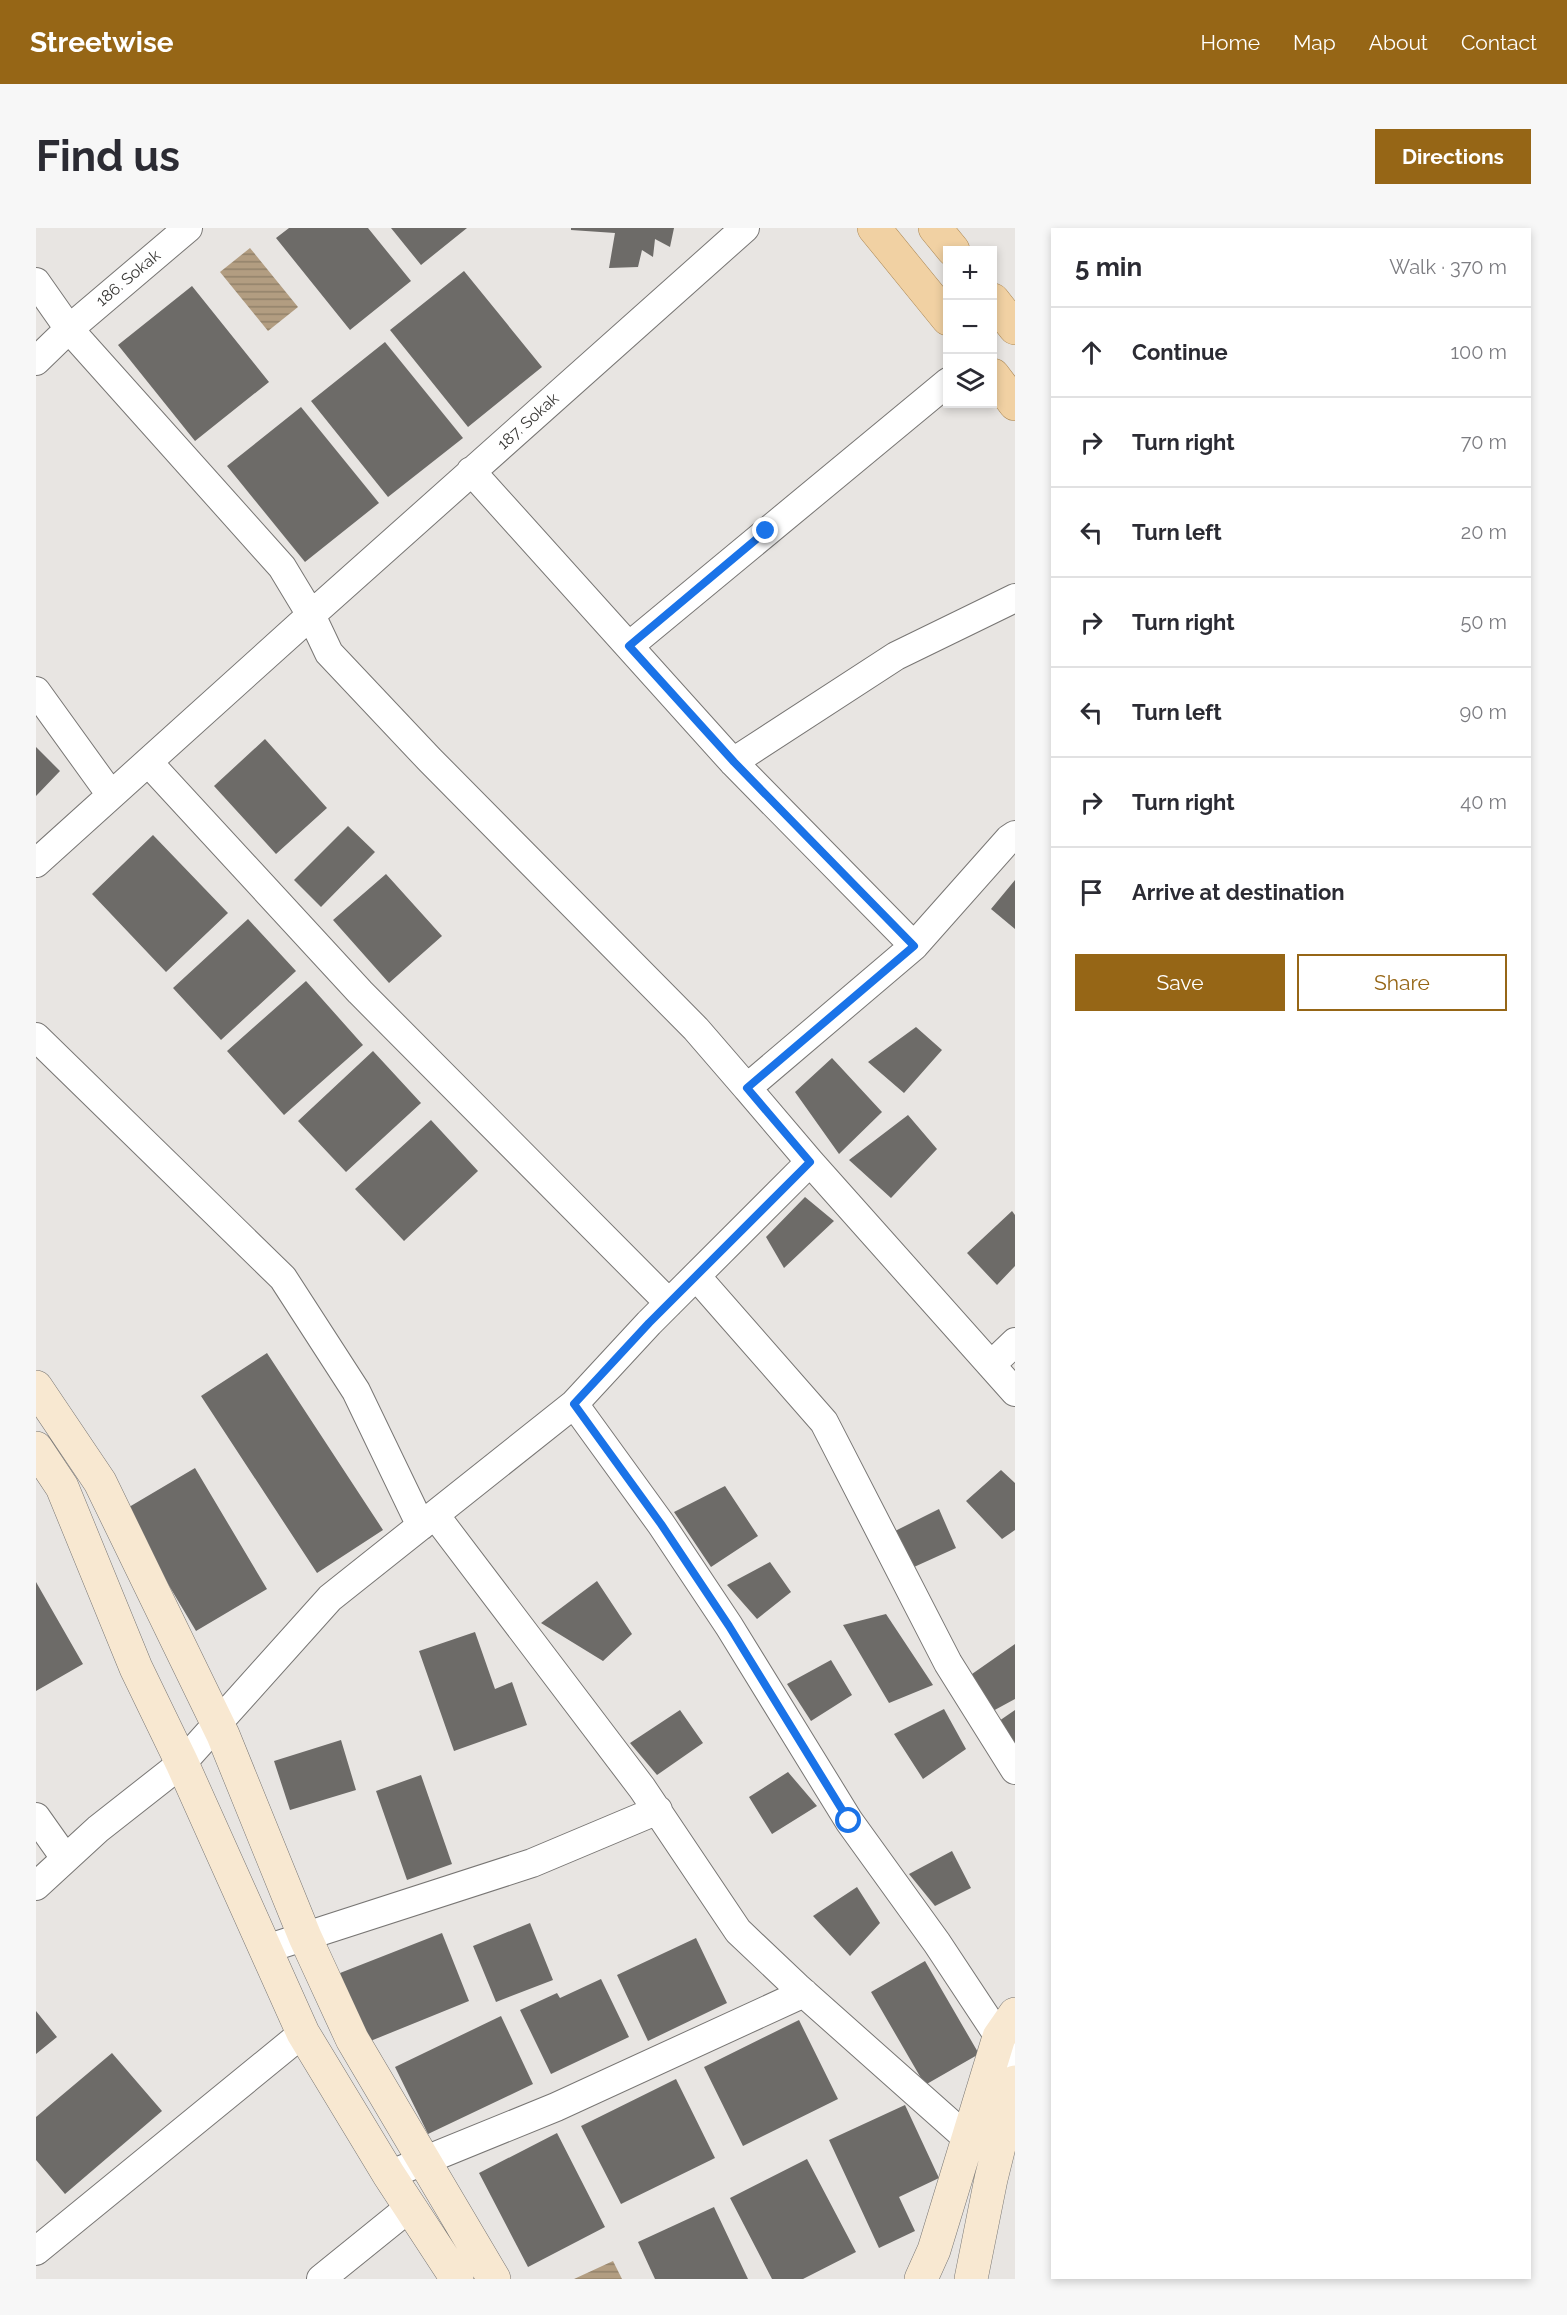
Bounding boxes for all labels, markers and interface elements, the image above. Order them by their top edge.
text: Streetwise [30,26,174,59]
text: Home [1201,30,1260,55]
text: Map [1293,30,1336,55]
text: About [1369,30,1428,55]
text: Contact [1461,30,1537,55]
button: Directions [1375,129,1531,184]
text: Find us [36,132,180,181]
street label: 186. Sokak [92,245,164,310]
map controls [943,246,997,408]
button: + [943,246,997,300]
text: 5 min [1075,252,1142,282]
text: Walk · 370 m [1389,255,1507,279]
button: − [943,300,997,354]
icon: ahead [1075,336,1108,369]
text: Continue [1132,339,1228,365]
text: 100 m [1450,340,1507,364]
button: layers [943,354,997,408]
street label: 187. Sokak [493,388,563,453]
icon: right [1075,426,1108,459]
text: Turn right [1132,429,1235,455]
text: 70 m [1461,430,1507,454]
icon: left [1075,516,1108,549]
route end [752,517,778,543]
text: Turn left [1132,519,1222,545]
text: 20 m [1461,520,1507,544]
icon: right [1075,606,1108,639]
text: Turn right [1132,609,1235,635]
text: 50 m [1460,610,1507,634]
icon: left [1075,696,1108,729]
text: Turn left [1132,699,1222,725]
text: 90 m [1460,700,1507,724]
icon: right [1075,786,1108,819]
text: Turn right [1132,789,1235,815]
text: 40 m [1460,790,1507,814]
icon: arrive [1075,876,1108,909]
text: Arrive at destination [1132,879,1345,905]
button: Save [1075,954,1285,1011]
button: Share [1297,954,1507,1011]
route start [835,1807,861,1833]

